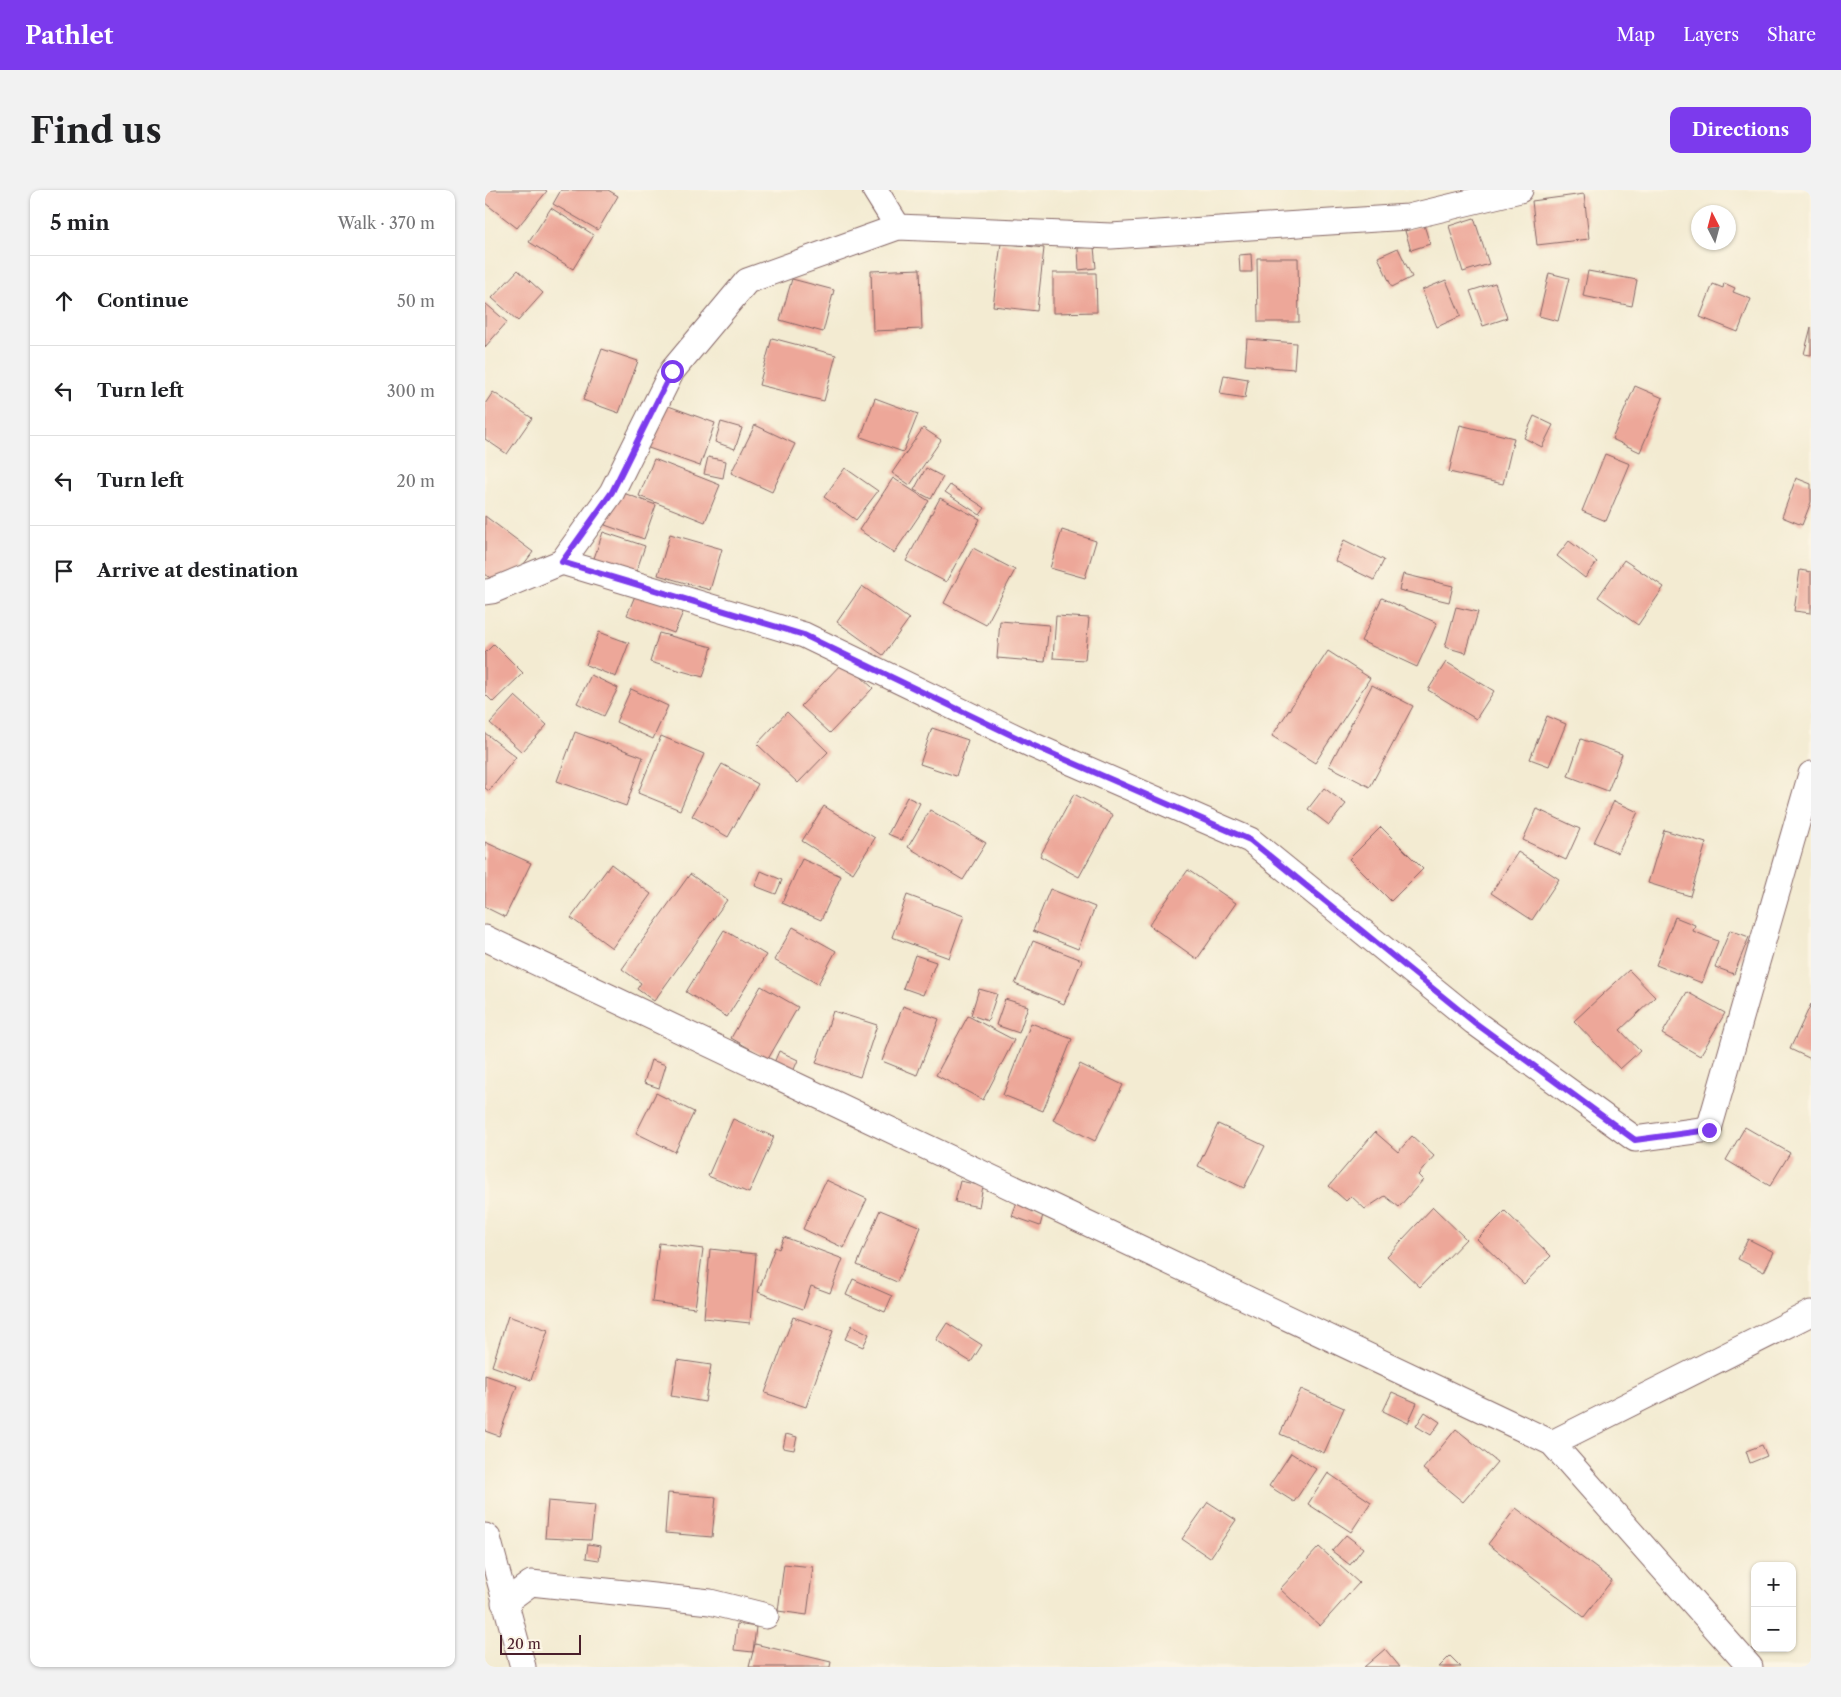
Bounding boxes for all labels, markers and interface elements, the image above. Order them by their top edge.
text: Pathlet [25,21,113,50]
text: Map [1617,24,1655,46]
text: Layers [1683,24,1739,46]
text: Share [1767,24,1816,46]
button: Directions [1670,107,1811,153]
text: Find us [30,109,162,152]
north arrow [1691,205,1736,250]
text: 5 min [50,210,110,235]
text: Walk · 370 m [338,213,435,233]
icon: ahead [50,287,78,315]
text: Continue [97,289,189,312]
text: 50 m [397,291,435,311]
route start [661,360,684,383]
icon: left [50,377,78,405]
text: Turn left [97,379,184,402]
text: 300 m [387,381,435,401]
icon: left [50,467,78,495]
text: Turn left [97,469,184,492]
text: 20 m [396,471,435,491]
icon: arrive [50,557,78,585]
text: Arrive at destination [97,559,298,582]
route end [1698,1119,1721,1142]
map controls [1751,1562,1796,1652]
button: + [1751,1562,1796,1607]
button: − [1751,1607,1796,1652]
scale bar [500,1632,581,1655]
text: 20 m [507,1635,541,1653]

